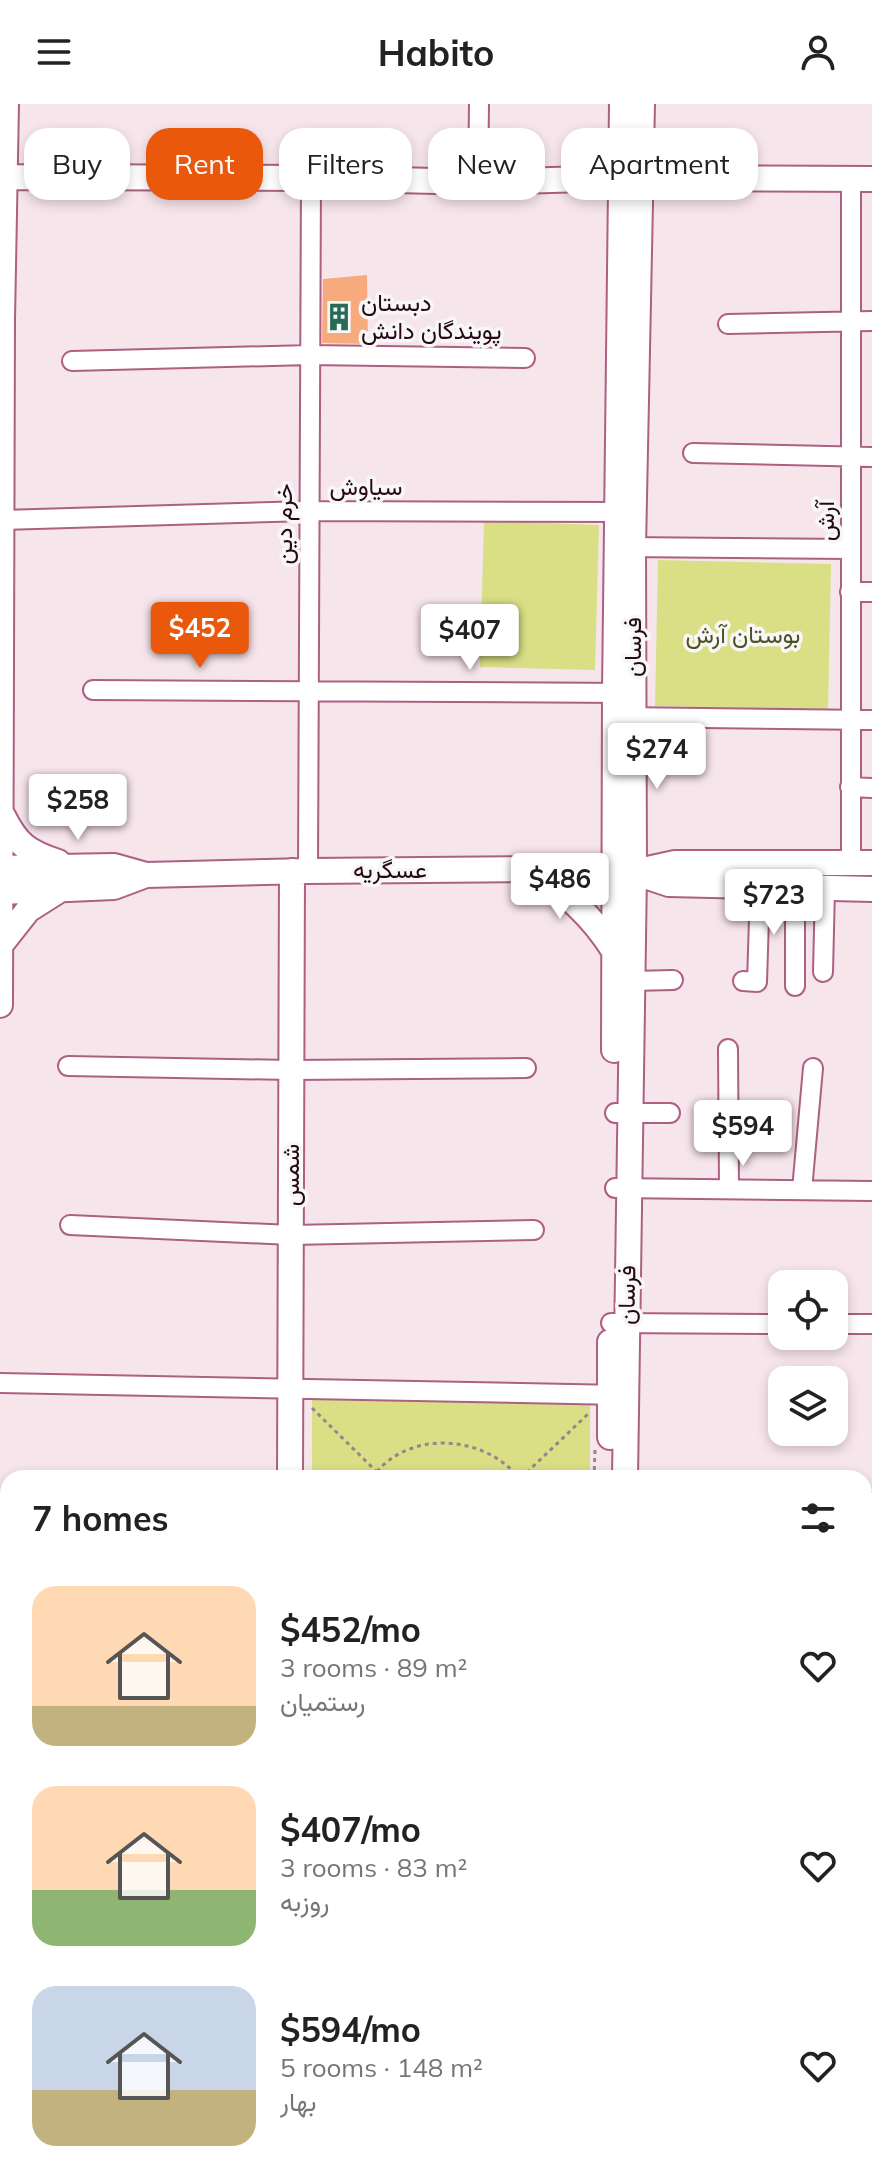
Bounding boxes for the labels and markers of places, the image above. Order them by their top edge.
place label: دبستان پویندگان دانش [361,287,502,347]
building icon: دبستان پویندگان دانش [324,302,354,332]
pin: $452 [153,602,247,670]
pin: $407 [423,604,517,672]
pin: $274 [610,723,704,791]
pin: $258 [31,774,125,842]
pin: $486 [513,853,607,921]
pin: $723 [727,869,821,937]
pin: $594 [696,1100,790,1168]

